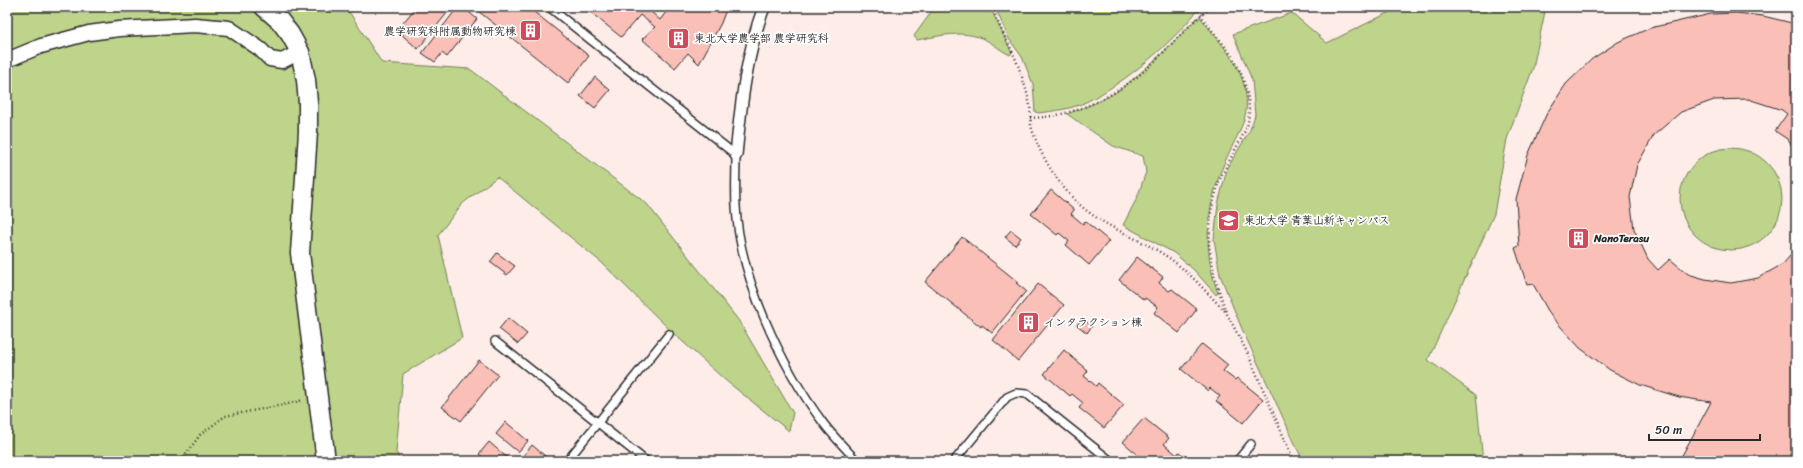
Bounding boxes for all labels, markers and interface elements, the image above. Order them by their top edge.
building icon: 農学研究科附属動物研究棟 [518,18,544,44]
place label: 農学研究科附属動物研究棟 [384,22,517,41]
building icon: 東北大学農学部 農学研究科 [665,25,691,51]
place label: 東北大学農学部 農学研究科 [694,29,829,48]
school or university icon: 東北大学 青葉山新キャンパス [1215,207,1241,233]
place label: 東北大学 青葉山新キャンパス [1244,211,1389,230]
building icon: NanoTerasu [1565,225,1591,251]
place label: NanoTerasu [1593,229,1650,248]
building icon: インタラクション棟 [1015,309,1041,335]
place label: インタラクション棟 [1044,313,1143,332]
scale bar [1649,416,1760,442]
text: 50 m [1655,419,1682,441]

